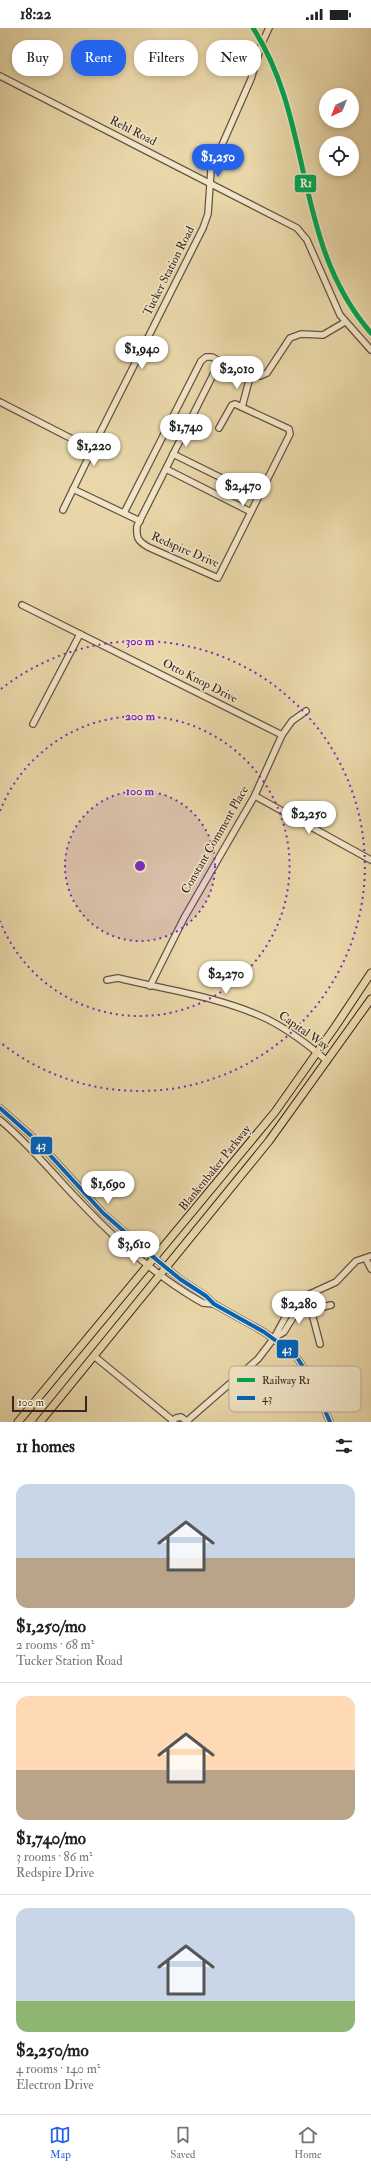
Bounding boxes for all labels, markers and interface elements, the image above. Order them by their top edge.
text: 18:22 [20,5,51,24]
chip: Buy [12,40,63,76]
chip: Rent [71,40,126,76]
chip: Filters [134,40,198,76]
chip: New [206,40,261,76]
north arrow [319,88,359,128]
map controls [319,88,359,176]
street label: Rehl Road [107,113,159,149]
button: locate [319,136,359,176]
pin: $1,250 [185,144,251,178]
text: $1,250 [201,149,235,165]
line badge: R1 [294,174,317,193]
text: R1 [300,177,312,190]
street label: Tucker Station Road [140,224,198,318]
pin: $1,940 [109,336,175,370]
text: $1,940 [124,341,160,357]
pin: $2,010 [204,356,270,390]
text: $2,010 [220,361,254,377]
pin: $1,740 [153,414,219,448]
text: $1,740 [169,419,203,435]
pin: $1,220 [61,433,127,467]
text: $1,220 [77,438,111,454]
pin: $2,470 [210,473,276,507]
text: $2,470 [225,478,261,494]
street label: Redspire Drive [149,529,221,571]
text: 300 m [126,634,155,649]
street label: Otto Knop Drive [160,656,240,706]
text: 200 m [125,709,156,724]
text: 100 m [126,784,155,799]
street label: Constant Comment Place [178,784,252,896]
pin: $2,250 [276,801,342,835]
text: $2,250 [291,806,327,822]
centre of rings [133,859,147,873]
pin: $2,270 [193,961,259,995]
text: $2,270 [208,966,244,982]
street label: Capital Way [276,1008,333,1054]
street label: Blankenbaker Parkway [176,1121,255,1214]
line badge: 43 [30,1136,53,1155]
text: 43 [35,1139,46,1153]
pin: $1,690 [75,1171,141,1205]
text: $1,690 [91,1176,125,1192]
pin: $3,610 [101,1231,167,1265]
text: $3,610 [117,1236,151,1252]
pin: $2,280 [266,1291,332,1325]
text: $2,280 [281,1296,317,1312]
line badge: 43 [276,1339,299,1359]
text: 43 [281,1343,292,1357]
legend [229,1366,361,1412]
text: Railway R1 [262,1374,310,1388]
text: 43 [262,1392,272,1405]
scale bar [12,1394,87,1413]
text: 100 m [18,1396,44,1409]
icon: filters [333,1435,355,1457]
text: 11 homes [16,1436,75,1457]
icon: home [150,1510,222,1582]
text: $1,250/mo [16,1616,86,1637]
text: 2 rooms · 68 m² [16,1637,94,1653]
text: Tucker Station Road [16,1653,123,1669]
icon: home [150,1722,222,1794]
text: $1,740/mo [16,1828,86,1849]
text: 3 rooms · 86 m² [16,1849,93,1865]
text: Redspire Drive [16,1865,94,1881]
icon: home [150,1934,222,2006]
text: $2,250/mo [16,2040,89,2061]
text: 4 rooms · 140 m² [16,2061,100,2077]
text: Electron Drive [16,2077,94,2093]
tab: Map [49,2124,71,2161]
tab: Saved [170,2124,195,2161]
tab: Home [294,2124,322,2161]

